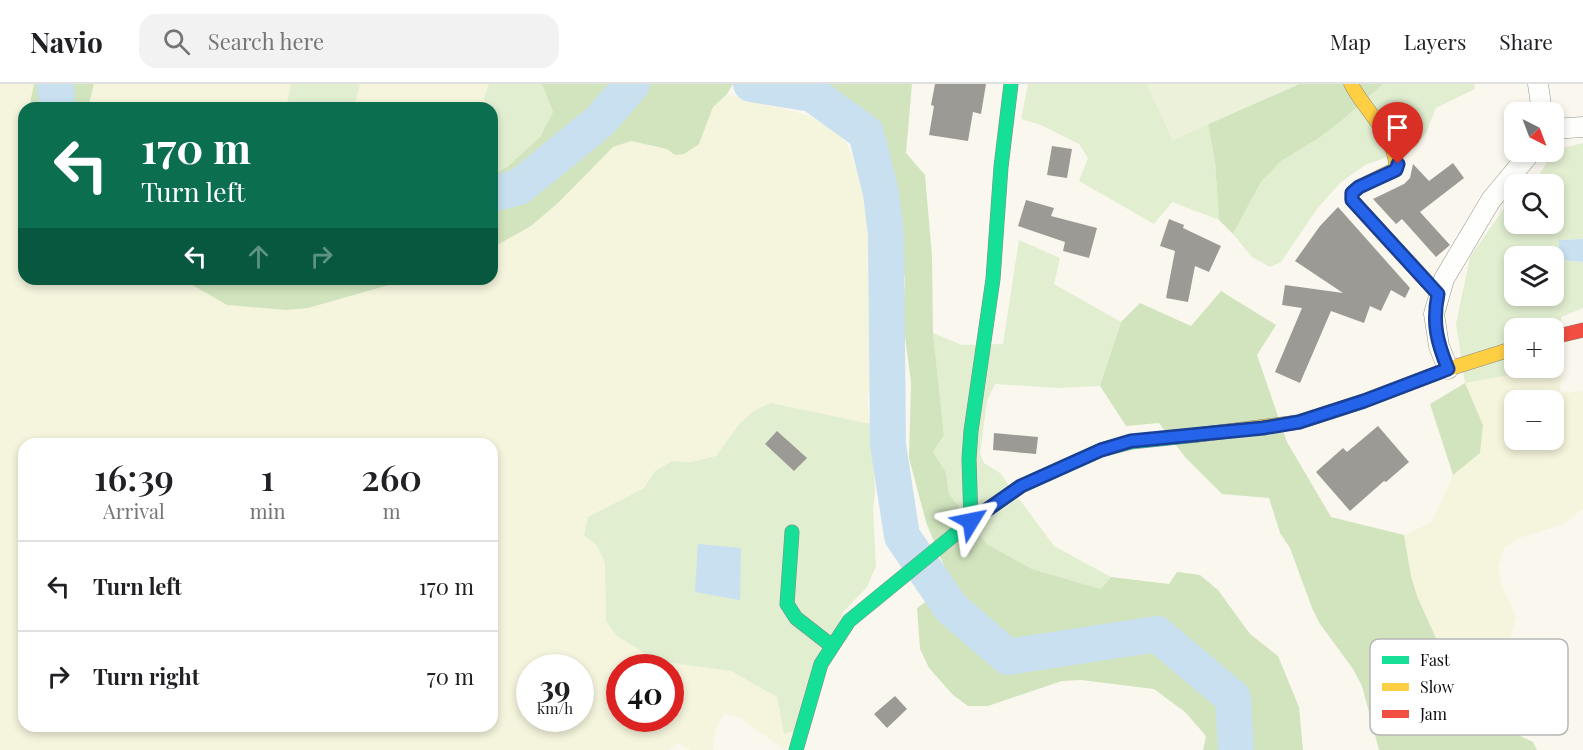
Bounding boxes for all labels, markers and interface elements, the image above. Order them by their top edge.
search box [139,14,559,68]
text: Navio [30,23,103,60]
icon: search [160,25,193,58]
text: Search here [208,26,324,56]
text: Map [1330,27,1371,55]
text: Layers [1404,27,1466,55]
text: Share [1499,27,1553,55]
pin [1372,102,1423,164]
north arrow [1504,102,1564,162]
map controls [1504,102,1564,450]
icon: arrive [1381,111,1414,144]
text: 170 m [141,119,251,175]
icon: left [42,126,120,204]
text: Turn left [141,173,245,209]
button: search [1504,174,1564,234]
icon: left [179,240,212,273]
icon: ahead [242,240,275,273]
icon: right [305,240,338,273]
button: layers [1504,246,1564,306]
button: + [1504,318,1564,378]
button: − [1504,390,1564,450]
text: 16:39 [94,452,174,500]
text: 1 [261,452,274,500]
text: 260 [361,452,422,500]
position arrow [939,489,1003,553]
text: Arrival [103,497,165,524]
text: min [250,497,285,524]
text: m [383,497,401,524]
icon: left [42,570,75,603]
text: Turn left [93,571,182,601]
text: 170 m [419,571,474,601]
legend [1370,639,1568,735]
text: Fast [1420,649,1450,670]
speed limit sign: 40 [606,654,684,732]
icon: right [42,660,75,693]
text: Turn right [93,661,199,691]
text: 70 m [427,661,474,691]
text: 39 [539,666,571,706]
text: Slow [1420,676,1455,697]
text: km/h [537,698,573,718]
text: Jam [1419,703,1447,724]

